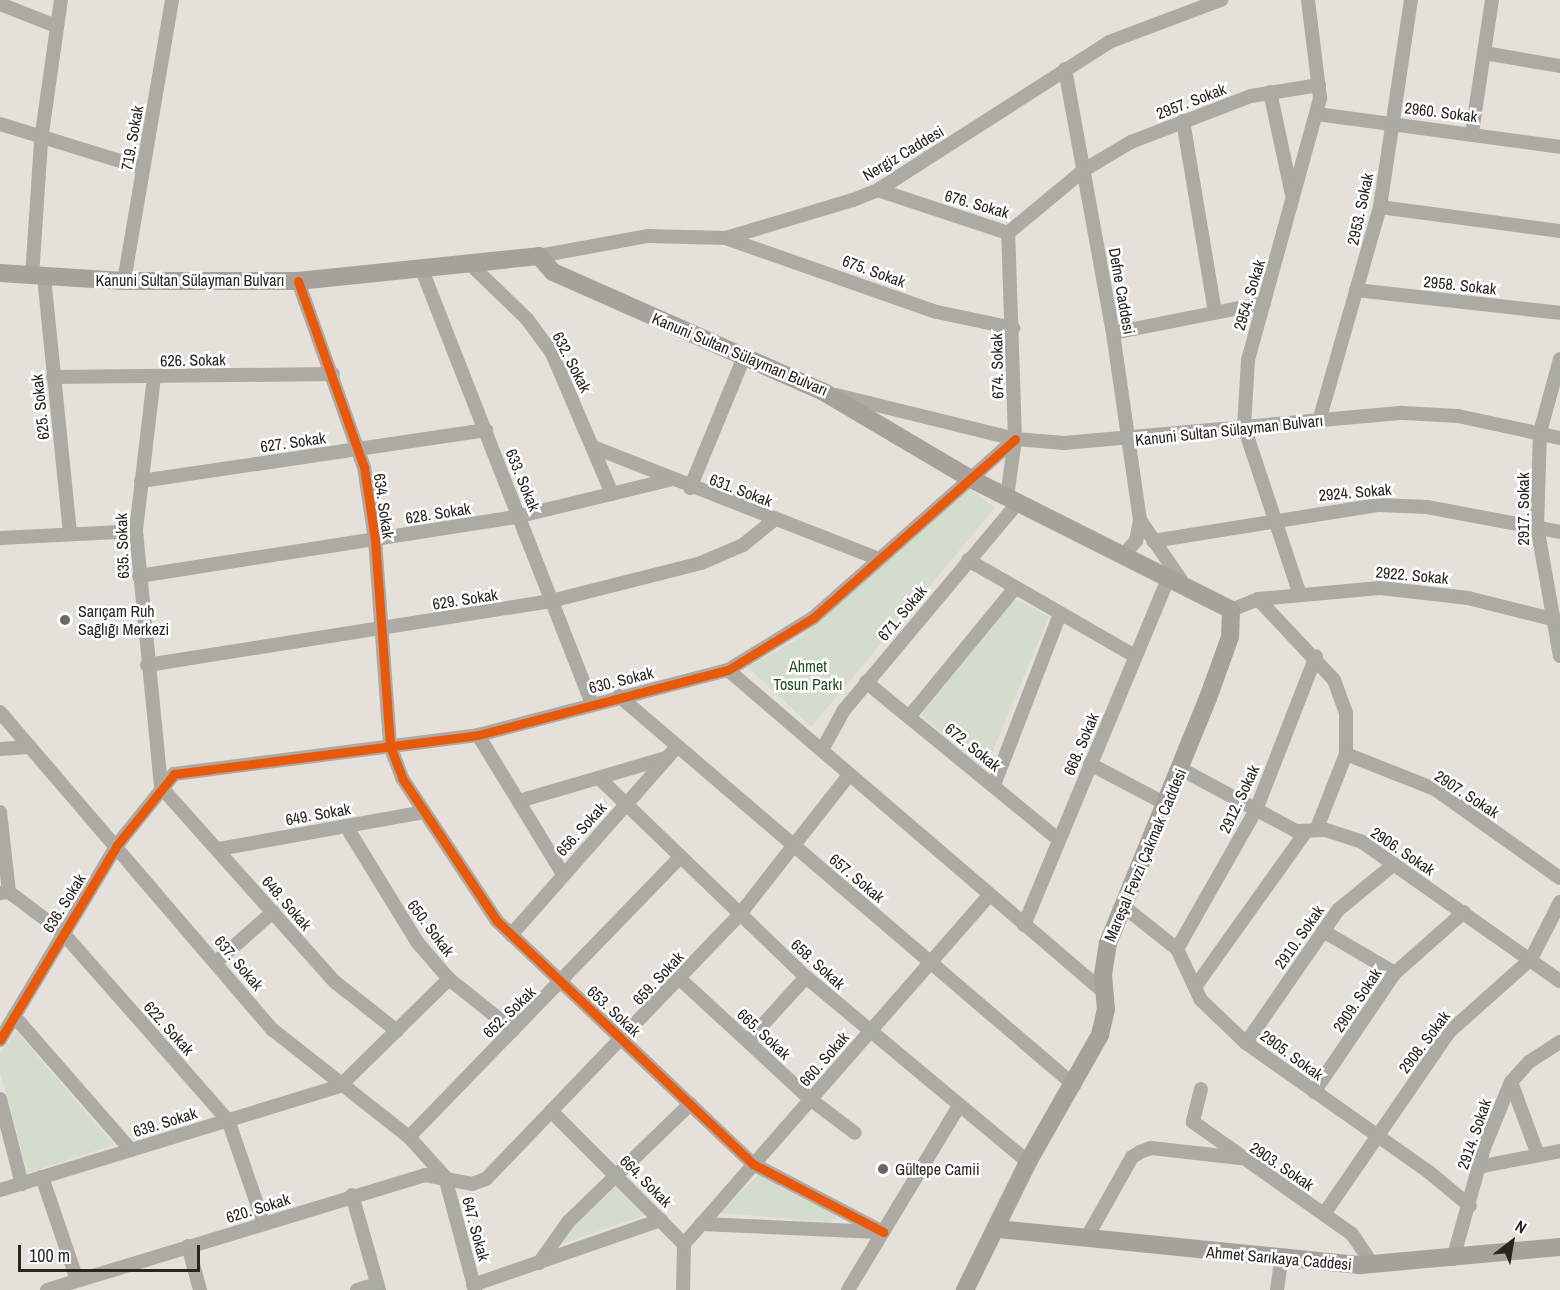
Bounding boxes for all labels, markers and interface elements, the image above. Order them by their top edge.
street label: 2957. Sokak [1154,79,1228,123]
street label: 2960. Sokak [1404,98,1478,126]
street label: 719. Sokak [117,104,147,172]
street label: Nergiz Caddesi [859,121,947,185]
street label: 2953. Sokak [1343,171,1377,247]
street label: 676. Sokak [943,186,1011,222]
street label: Defne Caddesi [1105,246,1139,336]
street label: 675. Sokak [840,251,908,291]
street label: 2954. Sokak [1229,257,1269,333]
street label: Kanuni Sultan Sülayman Bulvarı [96,270,284,290]
street label: 2958. Sokak [1423,272,1497,298]
street label: Kanuni Sultan Sülayman Bulvarı [649,308,831,400]
street label: 632. Sokak [549,328,595,396]
street label: 674. Sokak [987,333,1007,399]
street label: 626. Sokak [160,350,226,370]
street label: 625. Sokak [27,373,53,441]
street label: Kanuni Sultan Sülayman Bulvarı [1134,411,1324,449]
street label: 627. Sokak [259,428,327,456]
street label: 633. Sokak [502,446,544,514]
street label: 631. Sokak [707,469,775,511]
street label: 634. Sokak [370,472,398,540]
street label: 2917. Sokak [1513,473,1533,545]
street label: 2924. Sokak [1318,479,1392,505]
street label: 628. Sokak [404,498,472,528]
street label: 635. Sokak [111,513,133,579]
street label: 2922. Sokak [1375,562,1449,588]
street label: 671. Sokak [874,582,930,644]
street label: 629. Sokak [431,584,499,614]
place label: Sarıçam Ruh Sağlığı Merkezi [78,601,169,639]
marker: Sarıçam Ruh Sağlığı Merkezi [56,611,74,629]
park label: Ahmet Tosun Parkı [773,656,843,694]
street label: 630. Sokak [587,663,655,697]
street label: 668. Sokak [1059,710,1103,778]
street label: 672. Sokak [941,719,1005,775]
street label: 2912. Sokak [1215,762,1263,836]
street label: Mareşal Fevzi Çakmak Caddesi [1100,766,1190,944]
street label: 2907. Sokak [1431,766,1503,822]
street label: 656. Sokak [552,798,610,860]
street label: 649. Sokak [284,799,352,829]
street label: 2906. Sokak [1367,823,1439,879]
street label: 657. Sokak [826,850,888,906]
street label: 636. Sokak [38,870,90,936]
street label: 648. Sokak [258,872,316,934]
street label: 650. Sokak [404,896,458,960]
street label: 2910. Sokak [1270,902,1328,972]
street label: 637. Sokak [211,932,267,994]
street label: 658. Sokak [787,935,849,993]
street label: 659. Sokak [629,947,687,1009]
street label: 2909. Sokak [1329,964,1385,1036]
street label: 652. Sokak [479,982,539,1042]
street label: 653. Sokak [583,982,645,1040]
street label: 622. Sokak [140,997,198,1059]
street label: 665. Sokak [733,1005,795,1063]
street label: 2908. Sokak [1394,1007,1454,1077]
street label: 2905. Sokak [1257,1026,1327,1084]
street label: 660. Sokak [795,1028,853,1090]
street label: 2914. Sokak [1453,1096,1495,1172]
street label: 639. Sokak [131,1103,199,1141]
street label: 2903. Sokak [1246,1138,1318,1194]
street label: 664. Sokak [616,1151,676,1211]
place label: Gültepe Camii [895,1159,980,1179]
marker: Gültepe Camii [876,1162,890,1176]
street label: 620. Sokak [224,1189,292,1227]
street label: 647. Sokak [458,1195,494,1263]
north arrow [1482,1212,1542,1272]
text: N [1512,1215,1531,1238]
scale bar [21,1233,202,1271]
street label: Ahmet Sarıkaya Caddesi [1206,1242,1352,1274]
text: 100 m [29,1243,70,1268]

